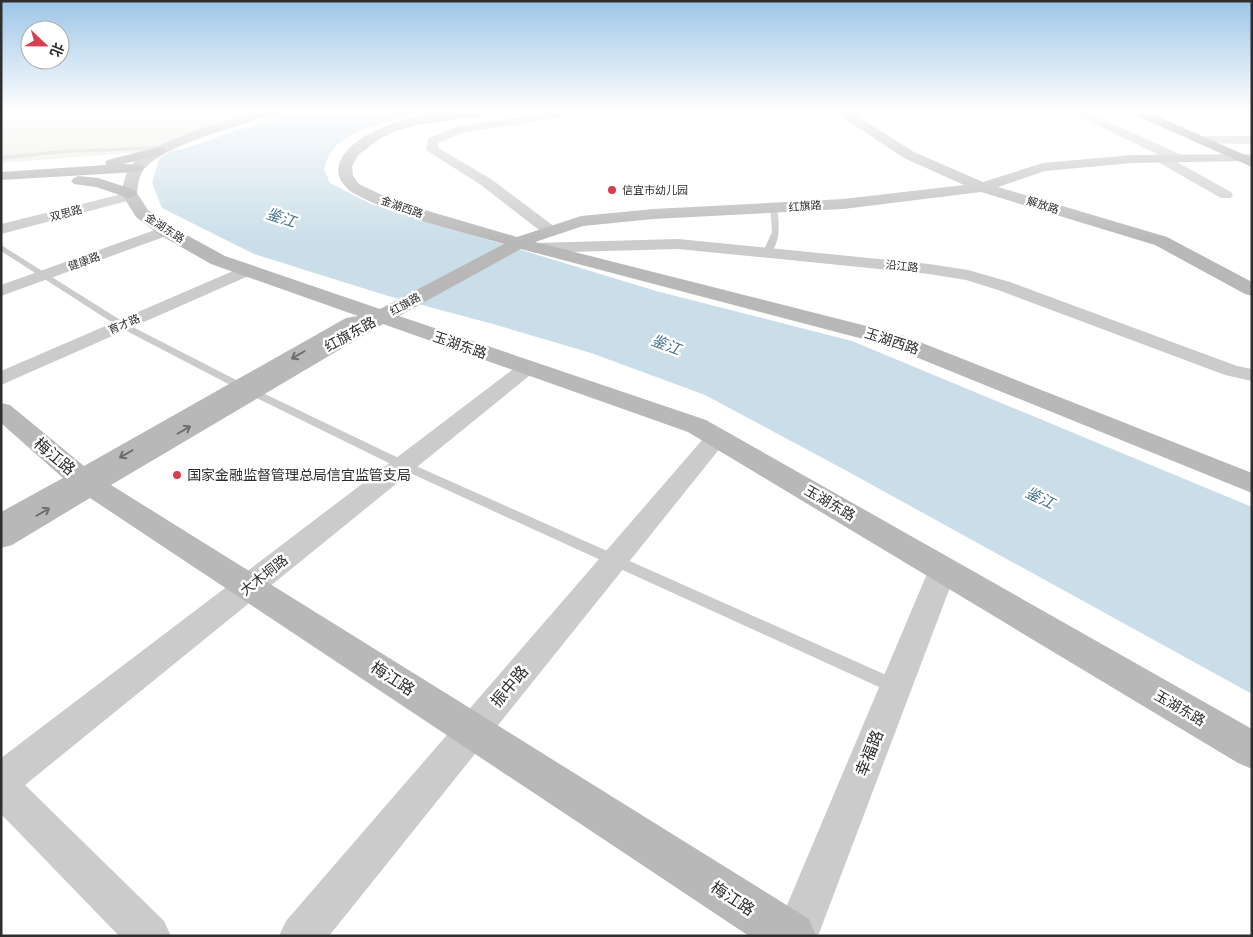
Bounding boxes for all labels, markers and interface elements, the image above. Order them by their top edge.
north arrow [20,20,70,70]
text: 北 [45,40,69,60]
place label: 信宜市幼儿园 [622,182,688,198]
marker: 信宜市幼儿园 [606,184,618,196]
street label: 金湖西路 [379,192,425,222]
street label: 解放路 [1025,193,1061,217]
street label: 红旗路 [788,197,822,215]
street label: 双思路 [48,201,84,225]
water label: 鉴江 [264,203,301,233]
street label: 金湖东路 [142,209,188,247]
street label: 健康路 [66,248,102,274]
street label: 沿江路 [885,256,919,276]
street label: 红旗路 [387,289,423,319]
street label: 育才路 [106,310,142,338]
street label: 红旗东路 [321,312,379,356]
street label: 玉湖西路 [862,323,922,359]
street label: 玉湖东路 [430,326,490,364]
water label: 鉴江 [648,329,686,360]
one-way arrow [291,351,305,361]
one-way arrow [176,425,190,435]
street label: 梅江路 [29,432,80,481]
one-way arrow [120,449,134,459]
place label: 国家金融监督管理总局信宜监管支局 [187,465,411,485]
marker: 国家金融监督管理总局信宜监管支局 [171,469,183,481]
street label: 玉湖东路 [801,480,859,526]
water label: 鉴江 [1022,482,1060,514]
one-way arrow [36,507,50,517]
street label: 大木垌路 [236,550,292,600]
street label: 梅江路 [366,656,419,701]
street label: 振中路 [485,661,534,712]
street label: 玉湖东路 [1151,685,1209,731]
street label: 幸福路 [850,727,889,780]
street label: 梅江路 [706,876,759,921]

